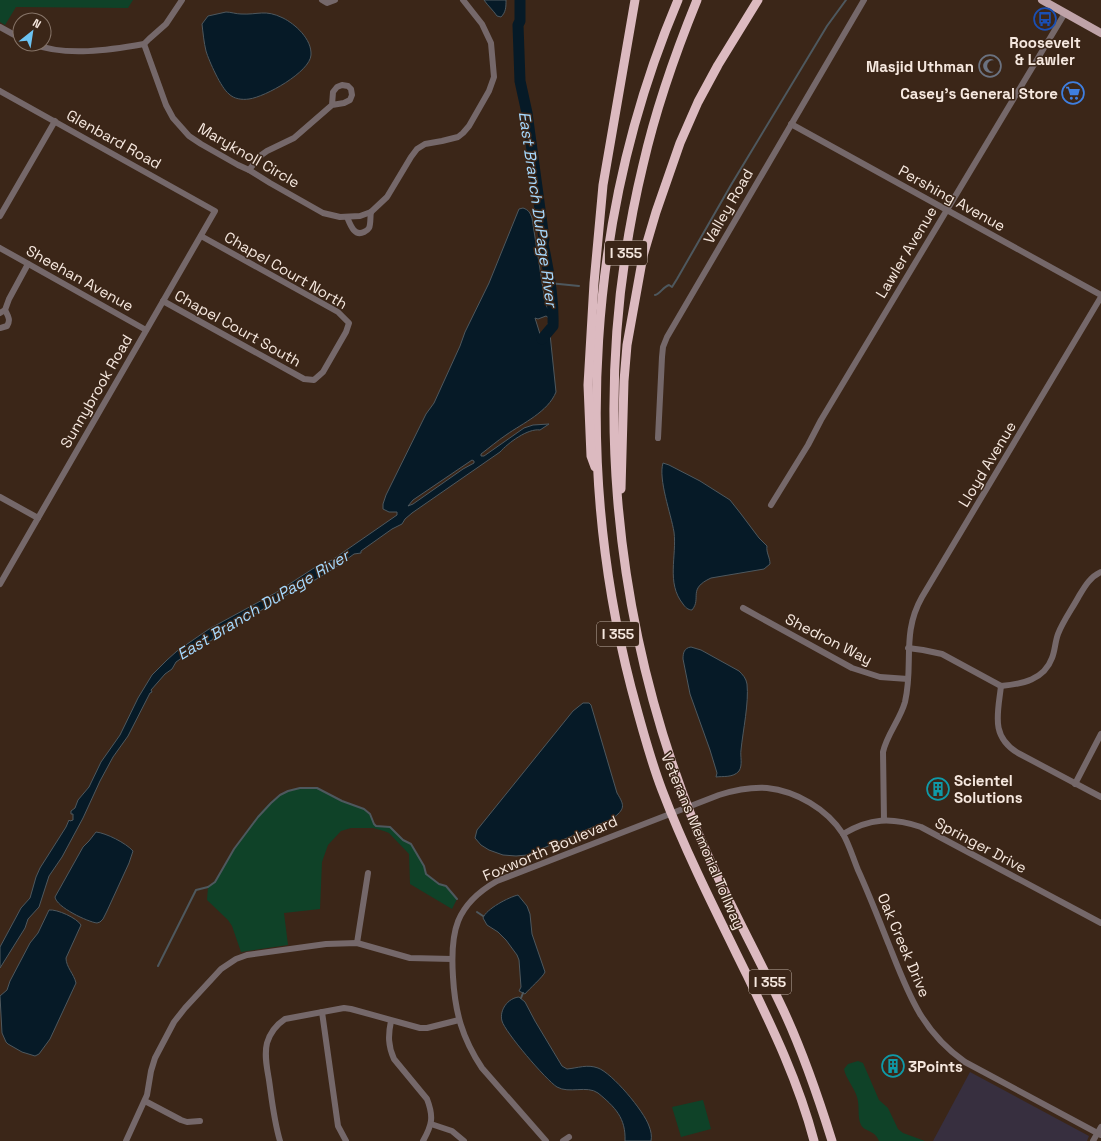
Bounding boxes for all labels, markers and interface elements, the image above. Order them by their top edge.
bus stop icon: Roosevelt & Lawler [1032,6,1058,32]
north arrow [12,12,52,52]
text: N [30,15,44,31]
place label: Roosevelt & Lawler [1009,33,1081,69]
mosque icon: Masjid Uthman [977,53,1003,79]
place label: Masjid Uthman [866,57,974,76]
supermarket icon: Casey's General Store [1060,80,1086,106]
place label: Casey's General Store [900,84,1058,103]
street label: Glenbard Road [63,105,165,173]
water label: East Branch DuPage River [514,110,562,310]
street label: Maryknoll Circle [195,118,303,192]
street label: Pershing Avenue [895,161,1009,235]
street label: Valley Road [699,165,757,247]
street label: Lawler Avenue [871,203,941,301]
street label: Chapel Court North [221,227,351,313]
street label: Sheehan Avenue [23,241,137,315]
road number: I 355 [605,241,647,265]
street label: Chapel Court South [171,285,305,371]
street label: Sunnybrook Road [56,331,136,451]
street label: Lloyd Avenue [954,418,1020,510]
water label: East Branch DuPage River [173,544,355,665]
street label: Shedron Way [782,609,876,669]
road number: I 355 [597,622,639,646]
street label: Veterans Memorial Tollway [657,750,749,932]
place label: Scientel Solutions [954,771,1023,807]
building icon: Scientel Solutions [925,776,951,802]
street label: Foxworth Boulevard [480,811,620,885]
street label: Springer Drive [932,813,1030,877]
street label: Oak Creek Drive [874,890,935,1000]
road number: I 355 [749,970,791,994]
building icon: 3Points [880,1053,906,1079]
place label: 3Points [908,1057,963,1076]

